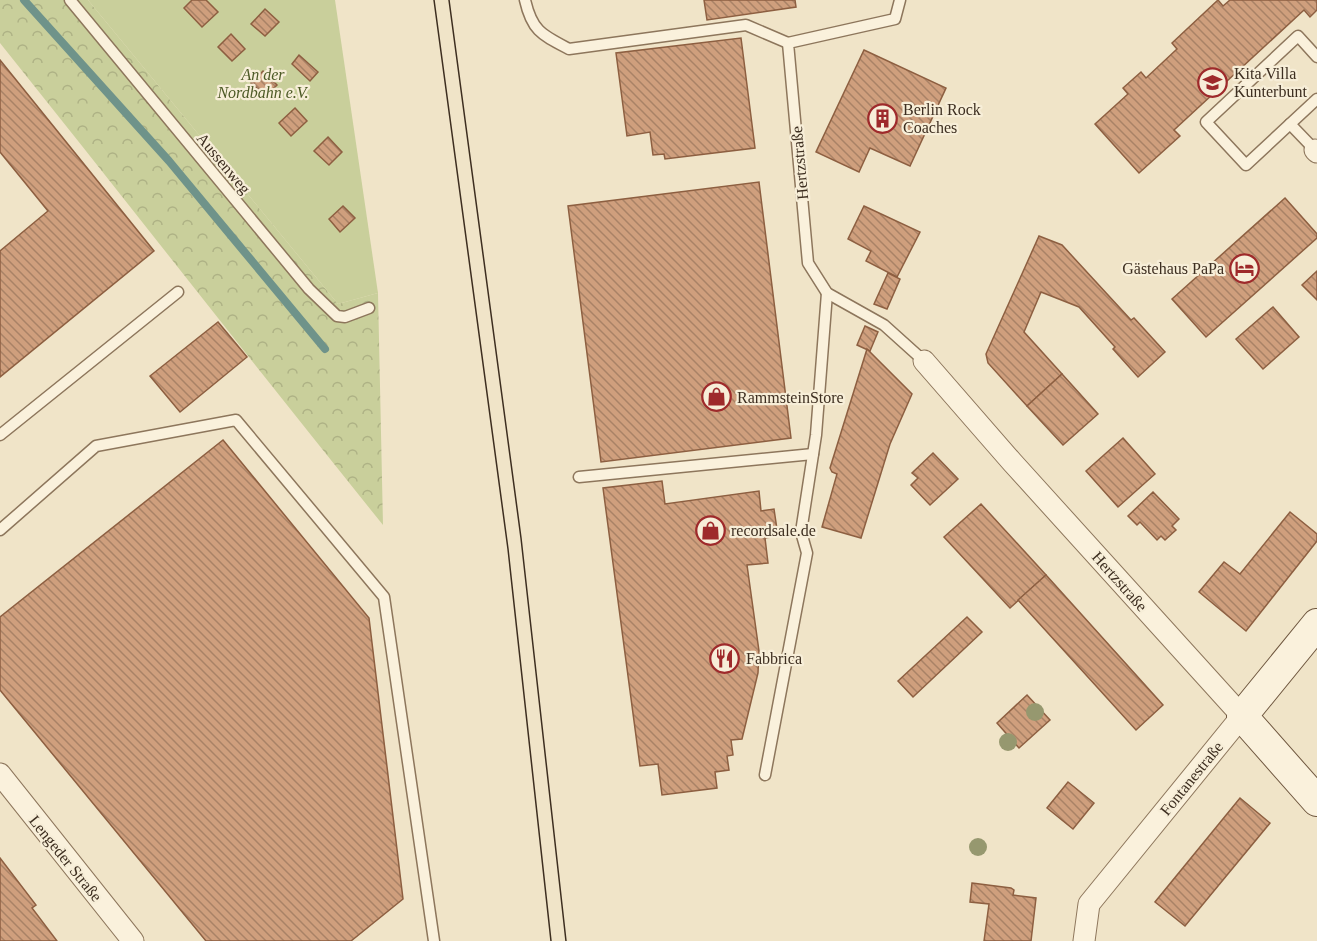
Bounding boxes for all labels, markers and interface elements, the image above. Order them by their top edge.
place label: Kita Villa Kunterbunt [1234,65,1307,100]
park label: An der Nordbahn e.V. [216,66,309,101]
school or university icon: Kita Villa Kunterbunt [1197,66,1229,98]
place label: Berlin Rock Coaches [903,101,981,136]
building icon: Berlin Rock Coaches [866,102,898,134]
street label: Hertzstraße [788,125,811,200]
street label: Aussenweg [193,130,254,198]
hotel icon: Gästehaus PaPa [1229,252,1261,284]
place label: Gästehaus PaPa [1122,260,1224,277]
shop icon: RammsteinStore [700,381,732,413]
place label: RammsteinStore [737,389,844,406]
shop icon: recordsale.de [694,514,726,546]
place label: recordsale.de [731,522,816,539]
street label: Hertzstraße [1089,548,1151,614]
restaurant icon: Fabbrica [709,642,741,674]
place label: Fabbrica [746,650,802,667]
street label: Fontanestraße [1157,738,1226,819]
street label: Lengeder Straße [25,812,105,905]

